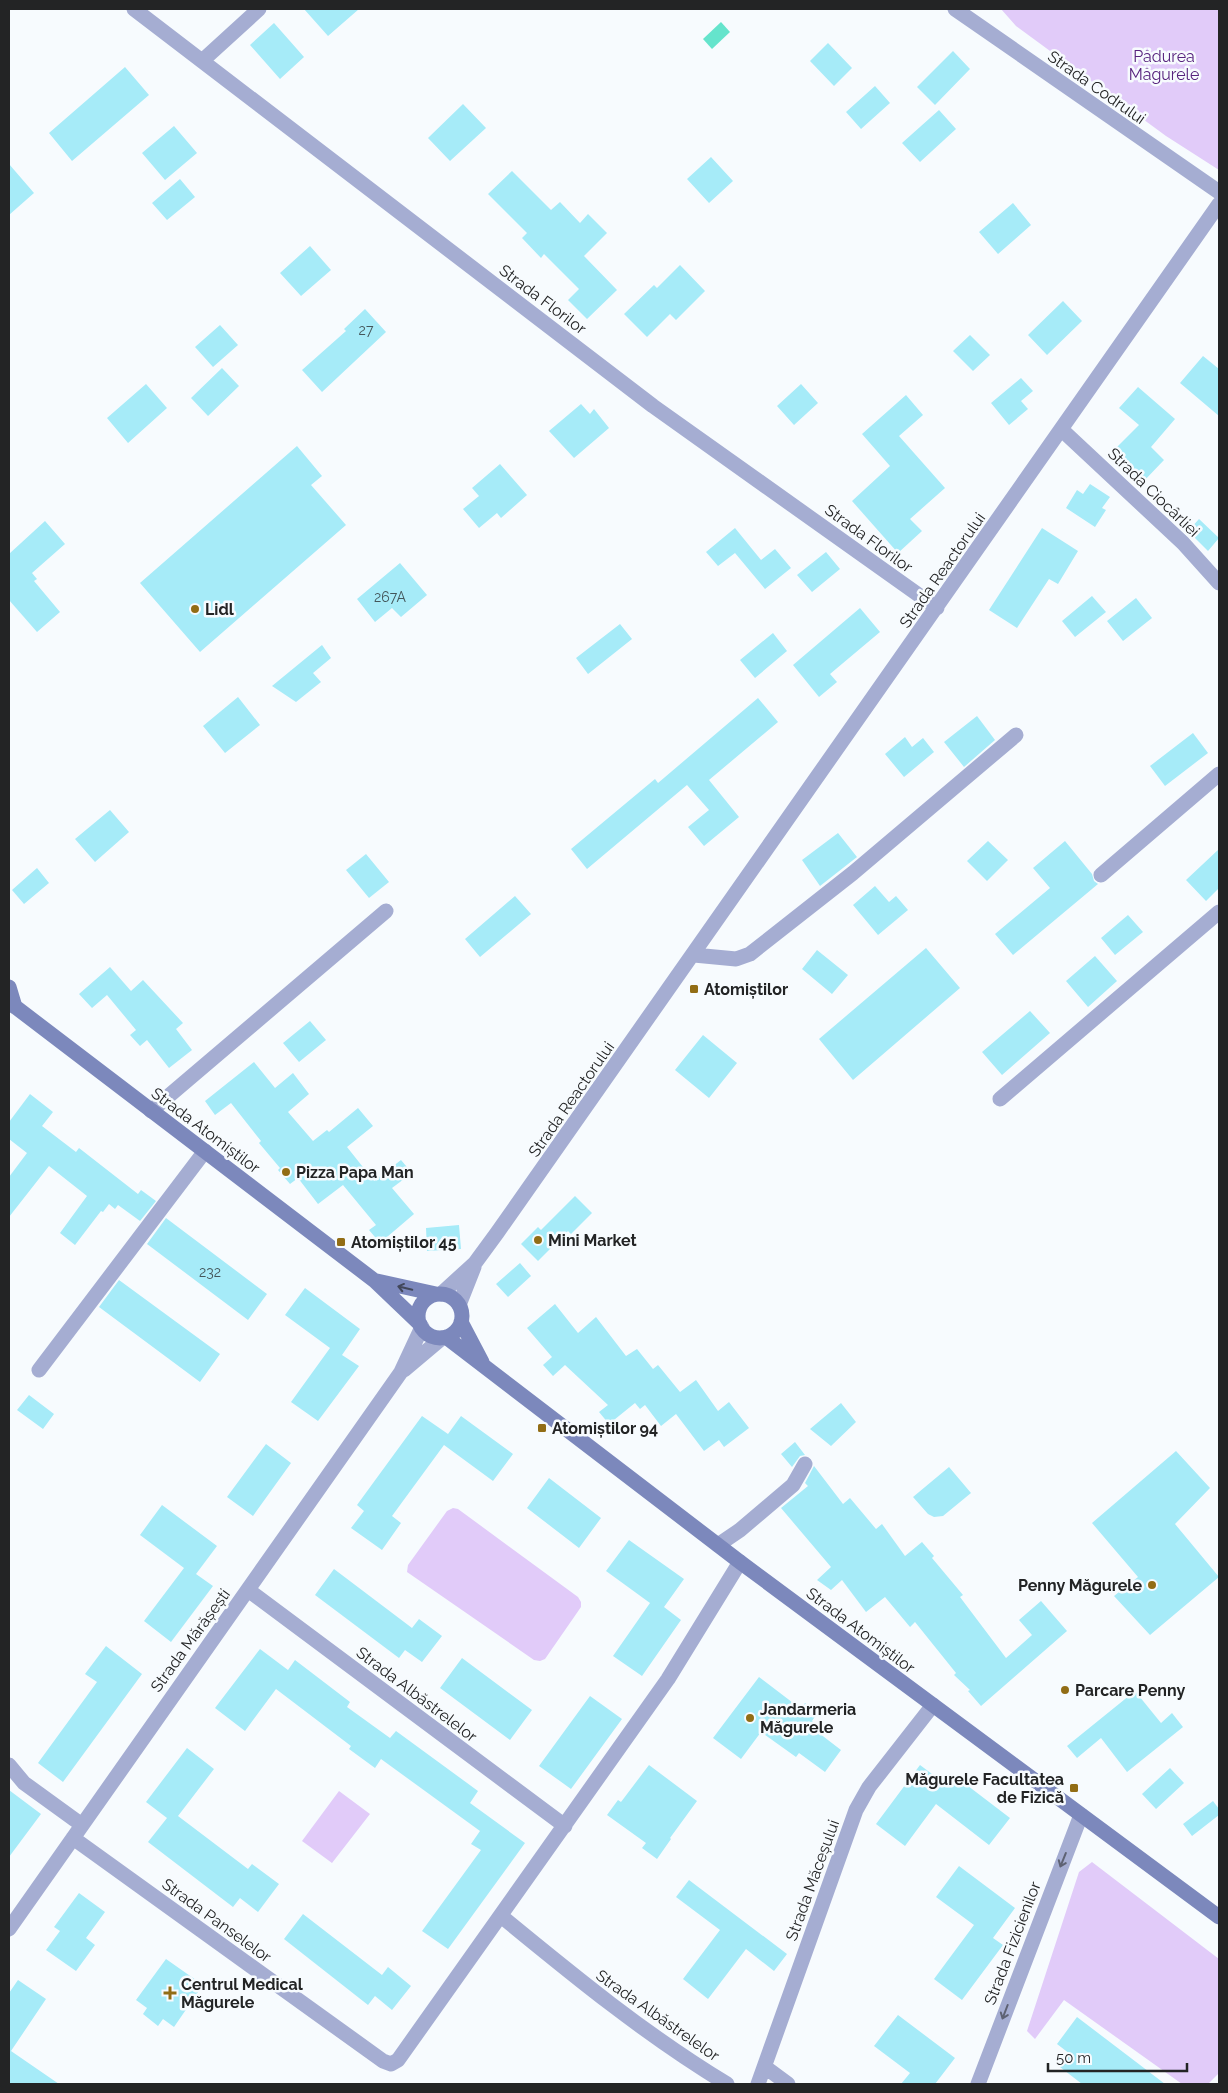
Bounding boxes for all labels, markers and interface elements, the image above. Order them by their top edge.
street label: Strada Codrului [1044,47,1149,128]
park label: Pădurea Măgurele [1129,47,1199,84]
street label: Strada Florilor [496,261,590,338]
house number: 27 [359,322,374,338]
street label: Strada Ciocârliei [1104,444,1203,541]
street label: Strada Florilor [821,500,917,577]
street label: Strada Reactorului [896,509,989,632]
house number: 267A [374,589,407,605]
place label: Lidl [205,600,235,619]
marker: Lidl [189,603,201,615]
place label: Atomiștilor [704,980,788,999]
marker: Atomiștilor [688,983,700,995]
street label: Strada Reactorului [525,1038,618,1161]
street label: Strada Atomiștilor [148,1083,264,1178]
place label: Pizza Papa Man [296,1163,414,1182]
marker: Pizza Papa Man [280,1166,292,1178]
place label: Mini Market [548,1231,637,1250]
place label: Atomiștilor 45 [351,1233,457,1252]
marker: Mini Market [532,1234,544,1246]
marker: Atomiștilor 45 [335,1236,347,1248]
house number: 232 [199,1264,221,1280]
one-way arrow [398,1283,414,1292]
place label: Atomiștilor 94 [552,1419,658,1438]
marker: Atomiștilor 94 [536,1422,548,1434]
place label: Penny Măgurele [1018,1576,1142,1595]
marker: Penny Măgurele [1146,1579,1158,1591]
street label: Strada Atomiștilor [803,1583,919,1678]
street label: Strada Mărășești [147,1585,234,1695]
street label: Strada Albăstrelelor [353,1643,481,1746]
place label: Parcare Penny [1075,1681,1185,1700]
marker: Parcare Penny [1059,1684,1071,1696]
place label: Jandarmeria Măgurele [760,1700,856,1737]
marker: Jandarmeria Măgurele [744,1712,756,1724]
place label: Măgurele Facultatea de Fizică [905,1770,1064,1807]
marker: Măgurele Facultatea de Fizică [1068,1782,1080,1794]
street label: Strada Măceșului [782,1817,843,1943]
one-way arrow [1057,1852,1067,1867]
street label: Strada Panselelor [158,1874,275,1967]
street label: Strada Fizicienilor [980,1879,1045,2007]
street label: Strada Albăstrelelor [592,1966,723,2065]
place label: Centrul Medical Măgurele [181,1975,304,2012]
marker: Centrul Medical Măgurele [163,1986,177,2000]
one-way arrow [1000,2004,1009,2019]
scale bar [1048,2040,1187,2072]
text: 50 m [1056,2049,1091,2067]

